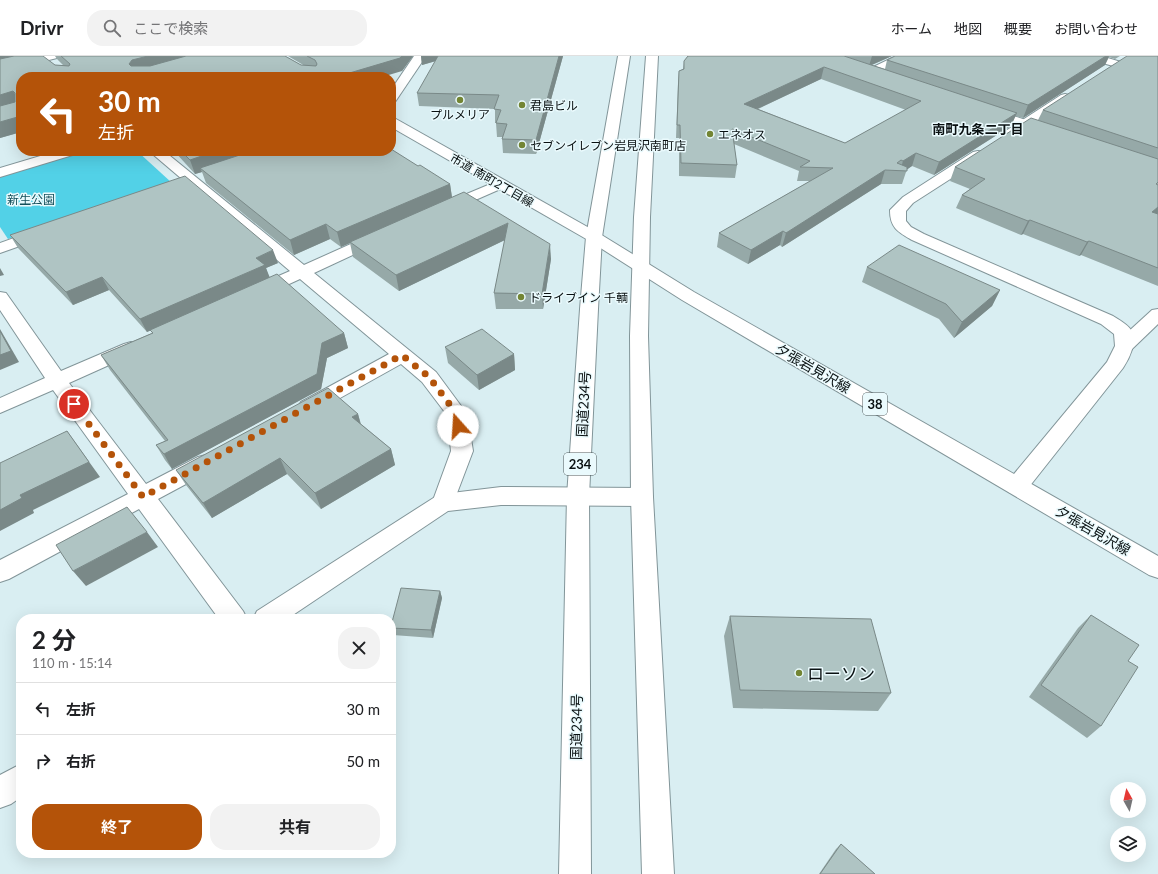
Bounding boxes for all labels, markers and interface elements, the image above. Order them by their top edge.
search box [87,10,367,46]
text: Drivr [20,16,63,39]
icon: search [101,17,123,39]
text: ここで検索 [133,19,208,37]
text: ホーム [890,20,932,37]
text: 地図 [954,20,982,37]
text: 概要 [1004,20,1032,37]
text: お問い合わせ [1054,20,1138,37]
text: 30 m [98,84,161,118]
icon: left [32,88,84,140]
marker: プルメリア [455,95,465,105]
place label: 君島ビル [530,98,578,113]
marker: 君島ビル [517,100,527,110]
place label: プルメリア [430,107,490,122]
text: 左折 [98,121,134,143]
district label: 南町九条二丁目 [932,121,1024,137]
place label: エネオス [718,127,766,142]
marker: エネオス [705,129,715,139]
place label: セブンイレブン岩見沢南町店 [530,138,686,153]
marker: セブンイレブン岩見沢南町店 [517,140,527,150]
street label: 市道 南町2丁目線 [448,150,536,210]
park label: 新生公園 [7,192,55,207]
place label: ドライブイン 千輌 [529,290,628,305]
marker: ドライブイン 千輌 [516,292,526,302]
street label: 夕張岩見沢線 [772,340,854,396]
street label: 国道234号 [573,370,593,438]
pin [57,387,91,421]
icon: arrive [63,393,85,415]
road number: 38 [863,393,887,415]
position arrow [437,405,479,447]
road number: 234 [564,453,596,475]
street label: 夕張岩見沢線 [1052,502,1134,558]
text: 2 分 [32,625,76,654]
button: close [338,627,380,669]
text: 110 m · 15:14 [32,655,112,671]
place label: ローソン [807,663,875,684]
marker: ローソン [794,668,804,678]
street label: 国道234号 [567,694,585,760]
icon: left [32,698,54,720]
text: 左折 [66,700,96,718]
text: 30 m [346,700,380,718]
icon: right [32,750,54,772]
text: 右折 [66,752,96,770]
text: 50 m [346,752,380,770]
north arrow [1110,782,1146,818]
map controls [1110,782,1146,862]
button: 終了 [32,804,202,850]
button: 共有 [210,804,380,850]
button: layers [1110,826,1146,862]

